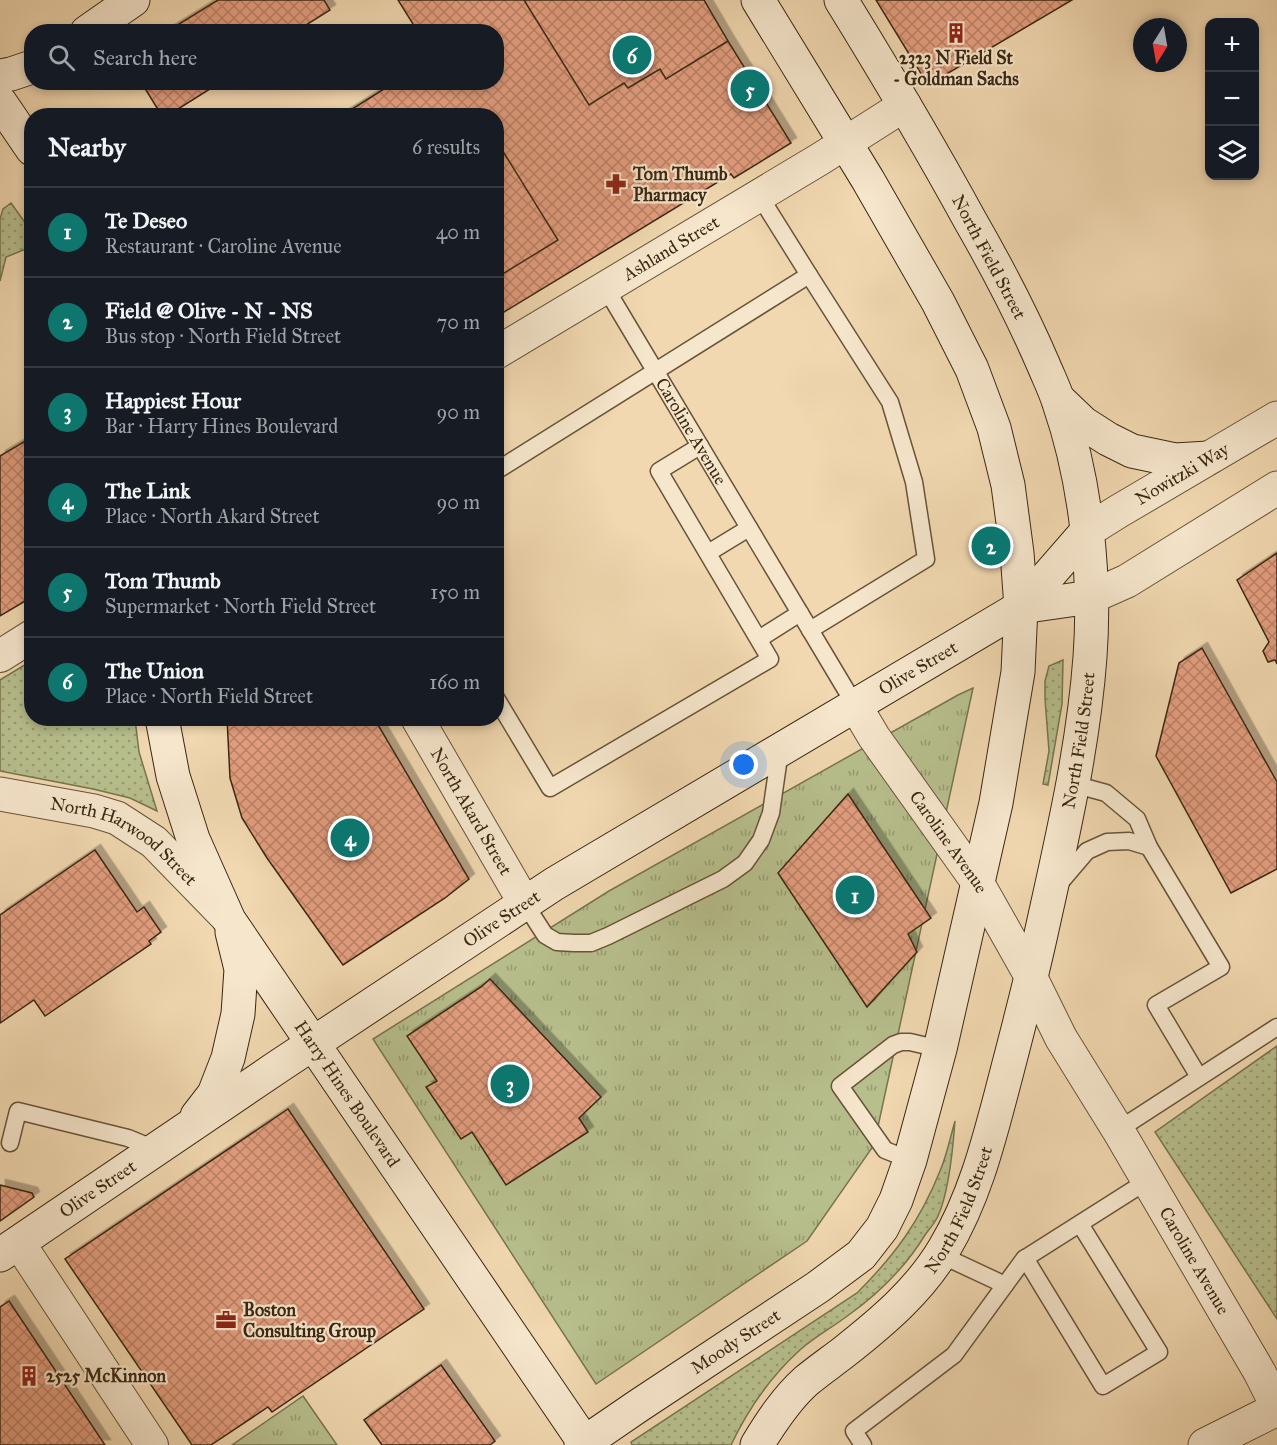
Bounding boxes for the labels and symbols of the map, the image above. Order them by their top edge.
north arrow [1133,18,1187,72]
building icon: 2323 N Field St - Goldman Sachs [944,21,968,45]
pin: 6 [612,32,652,78]
place label: 2323 N Field St - Goldman Sachs [893,47,1019,90]
pin: 5 [730,66,770,112]
place label: Tom Thumb Pharmacy [632,163,728,207]
pharmacy icon: Tom Thumb Pharmacy [604,172,628,196]
street label: North Field Street [947,191,1031,323]
street label: Ashland Street [618,211,724,286]
street label: Caroline Avenue [651,374,732,489]
street label: Nowitzki Way [1131,438,1233,510]
pin: 2 [972,524,1010,568]
street label: Olive Street [875,636,962,700]
street label: North Field Street [1057,671,1100,811]
street label: North Akard Street [426,744,517,880]
your location [729,750,758,779]
street label: Caroline Avenue [905,786,992,897]
street label: North Harwood Street [49,792,202,891]
pin: 4 [330,816,370,860]
pin: 1 [836,872,874,918]
street label: Olive Street [459,885,545,952]
street label: Harry Hines Boulevard [290,1016,405,1171]
pin: 3 [490,1062,530,1106]
street label: North Field Street [920,1143,997,1278]
street label: Olive Street [55,1155,141,1223]
street label: Caroline Avenue [1154,1203,1234,1318]
place label: Boston Consulting Group [243,1299,376,1343]
street label: Moody Street [687,1304,785,1379]
office icon: Boston Consulting Group [214,1308,238,1332]
building icon: 2525 McKinnon [17,1364,41,1388]
place label: 2525 McKinnon [46,1365,166,1387]

